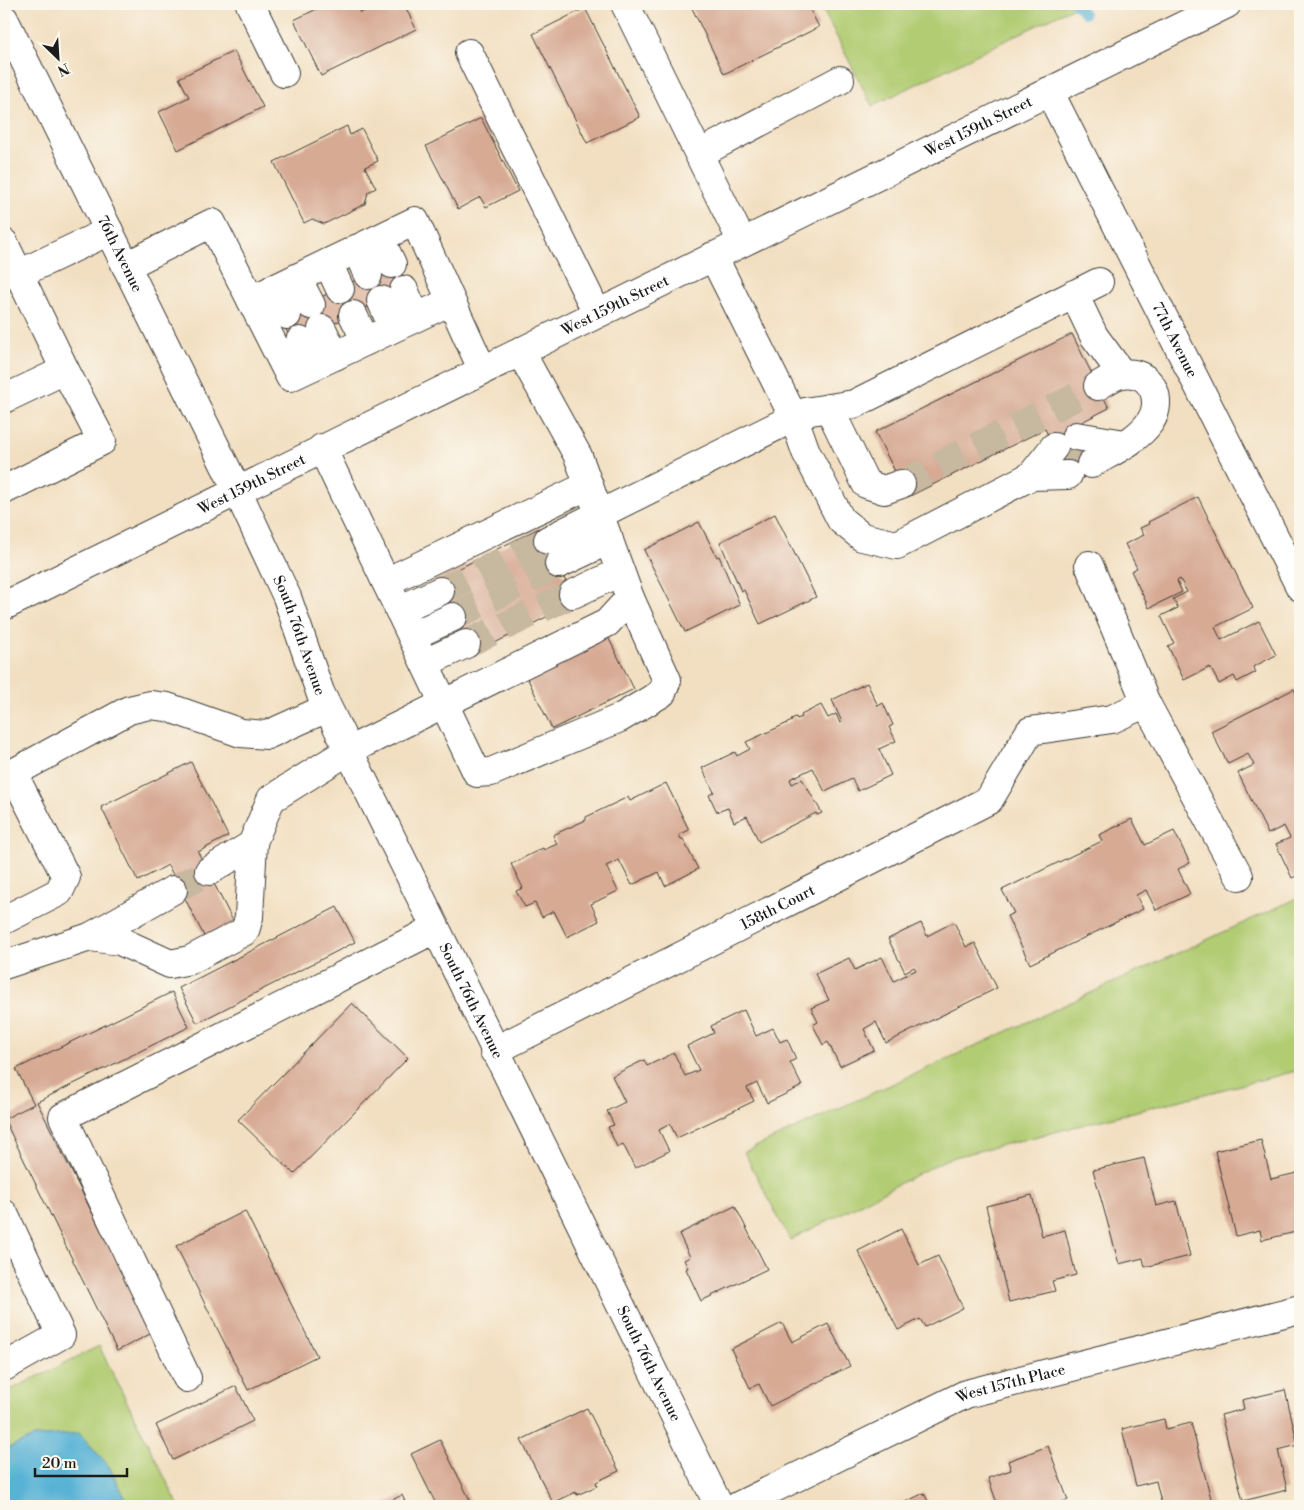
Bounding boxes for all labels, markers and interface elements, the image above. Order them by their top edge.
north arrow [32,32,82,82]
text: N [54,58,72,79]
street label: West 159th Street [921,92,1036,161]
street label: 76th Avenue [93,212,147,295]
street label: West 159th Street [557,270,673,340]
street label: 77th Avenue [1148,299,1202,381]
street label: West 159th Street [194,449,309,519]
street label: South 76th Avenue [269,572,330,698]
street label: 158th Court [737,880,819,934]
street label: South 76th Avenue [435,940,508,1062]
street label: South 76th Avenue [613,1303,686,1424]
street label: West 157th Place [952,1360,1067,1407]
scale bar [35,1445,128,1477]
text: 20 m [42,1454,77,1473]

